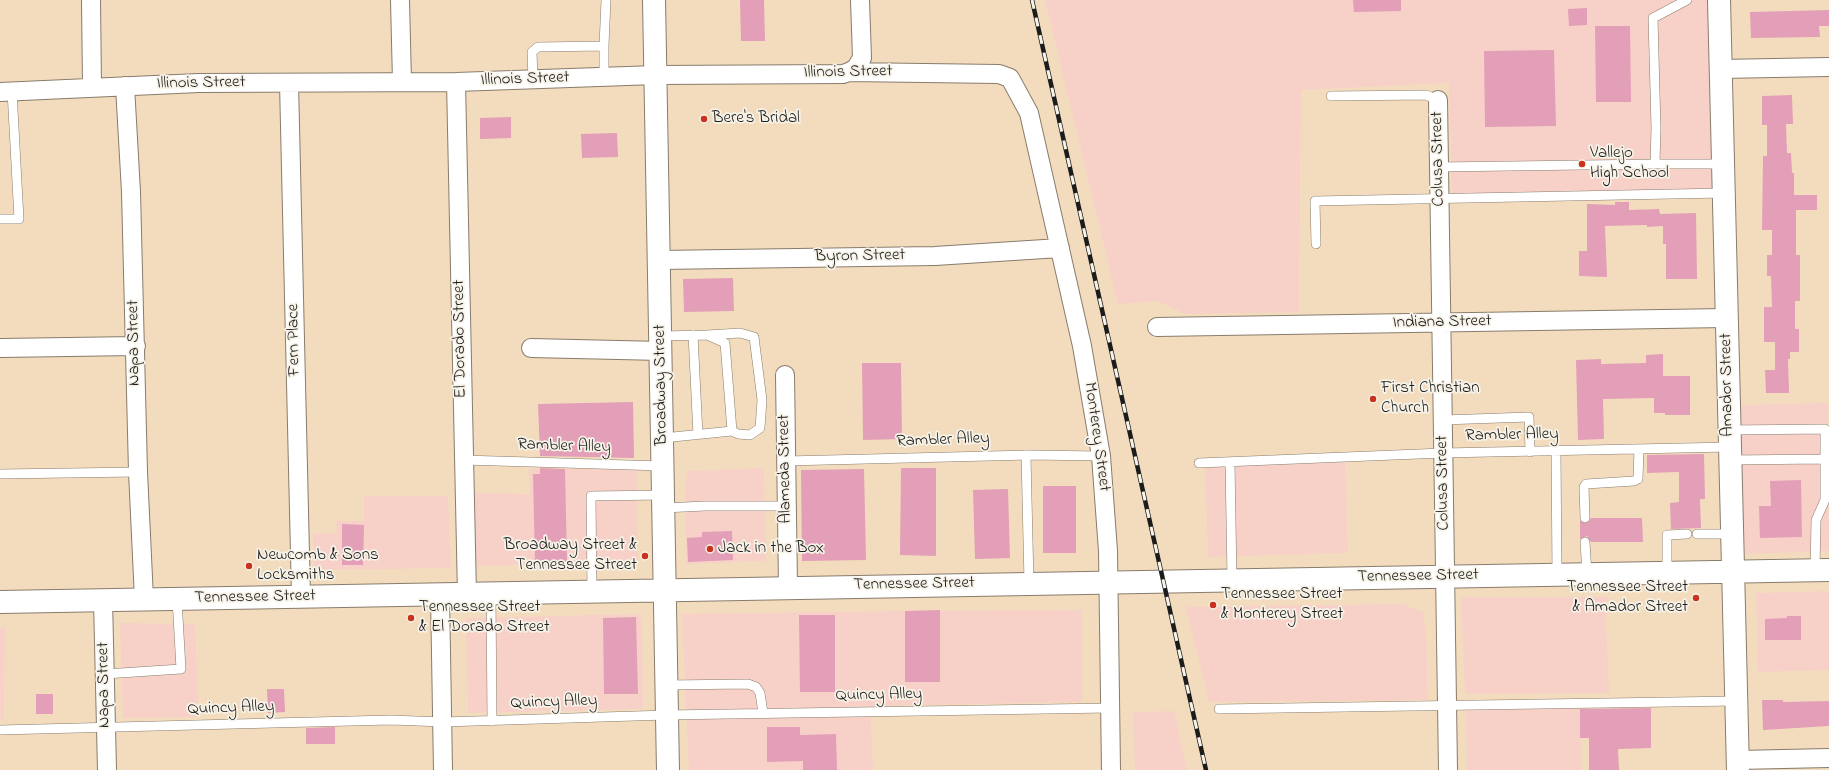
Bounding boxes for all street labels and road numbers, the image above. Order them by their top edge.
street label: Illinois Street [803,62,893,84]
street label: Illinois Street [480,68,570,92]
street label: Illinois Street [156,73,246,95]
street label: Colusa Street [1428,111,1450,207]
street label: Byron Street [815,246,905,268]
street label: El Dorado Street [450,280,472,398]
street label: Napa Street [124,300,146,386]
street label: Fern Place [284,304,306,376]
street label: Indiana Street [1392,312,1492,334]
street label: Broadway Street [651,324,673,446]
street label: Amador Street [1717,333,1739,437]
street label: Monterey Street [1078,381,1114,493]
street label: Alameda Street [775,414,797,524]
street label: Rambler Alley [1465,425,1559,447]
street label: Rambler Alley [896,429,990,453]
street label: Rambler Alley [517,435,611,459]
street label: Colusa Street [1433,435,1455,531]
street label: Tennessee Street [1357,566,1479,588]
street label: Tennessee Street [853,574,975,596]
street label: Tennessee Street [194,587,316,609]
street label: Napa Street [94,642,116,728]
street label: Quincy Alley [836,685,922,707]
street label: Quincy Alley [510,691,598,715]
street label: Quincy Alley [187,697,275,721]

